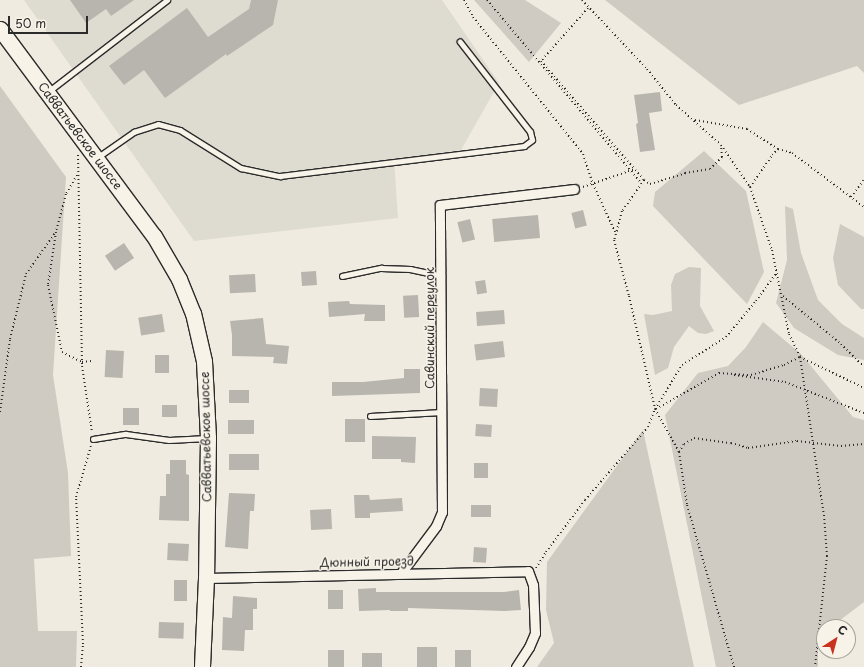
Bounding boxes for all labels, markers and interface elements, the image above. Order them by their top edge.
scale bar [10,8,90,34]
text: 50 m [15,14,46,32]
street label: Савватьевское шоссе [35,80,125,192]
street label: Савинский переулок [423,267,437,389]
street label: Савватьевское шоссе [198,372,214,502]
street label: Дюнный проезд [320,554,414,570]
north arrow [816,619,856,659]
text: С [834,620,851,639]

